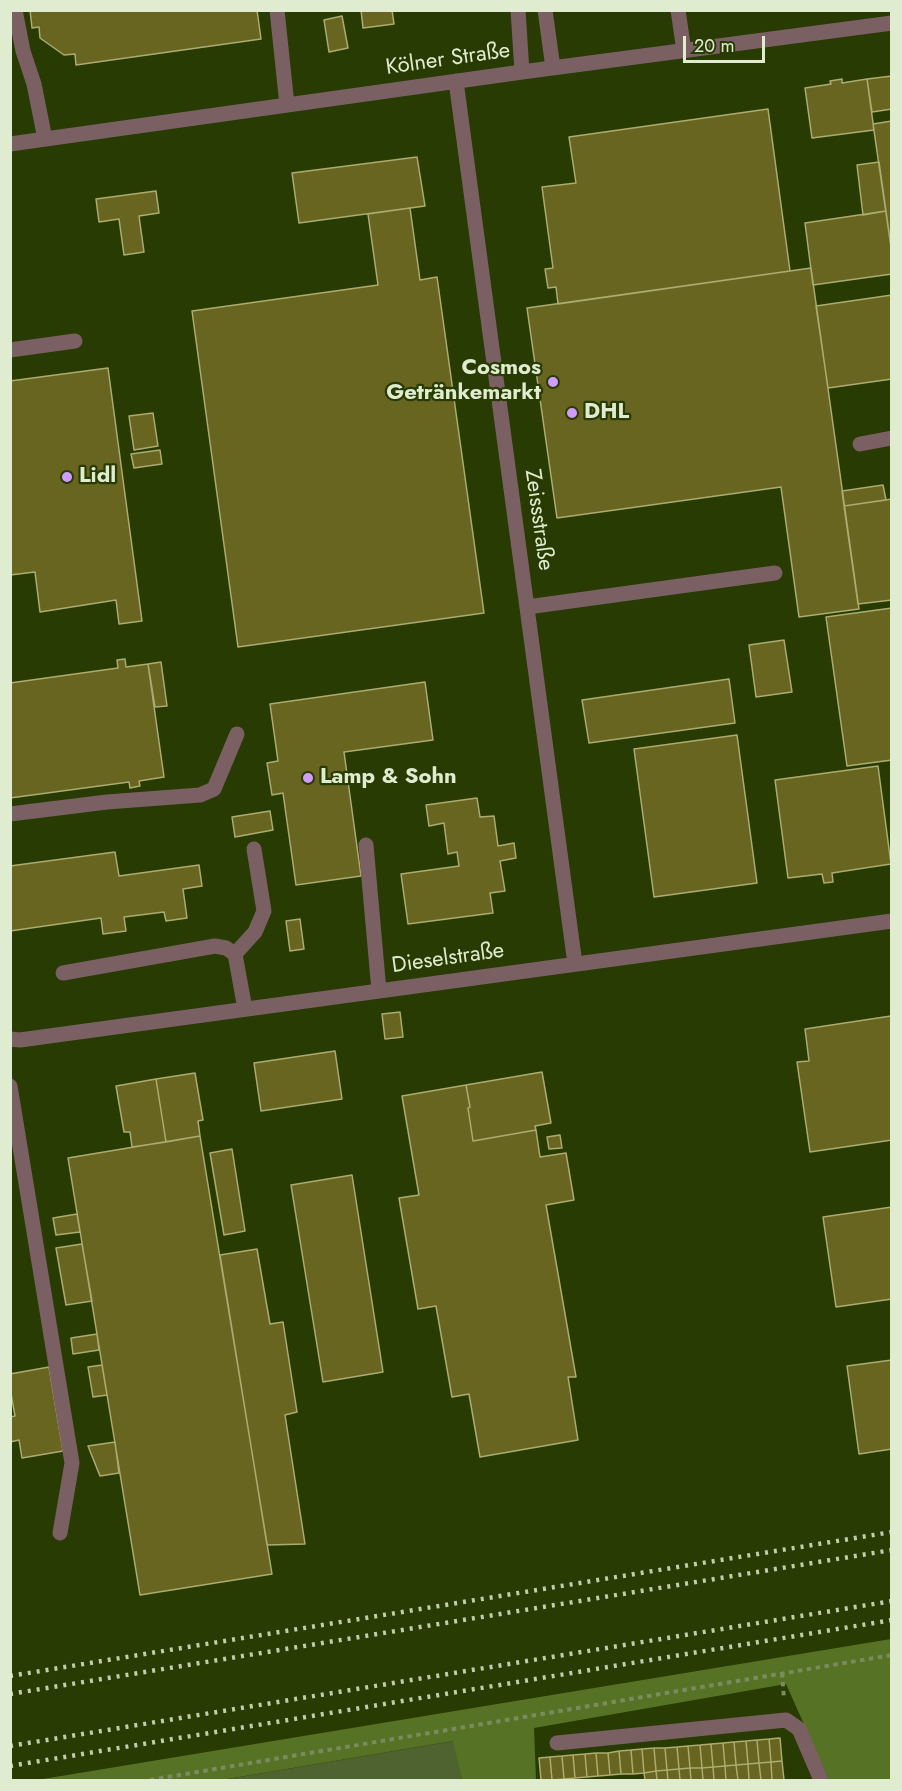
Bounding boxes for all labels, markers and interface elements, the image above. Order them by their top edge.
scale bar [686,24,768,62]
text: 20 m [694,33,734,59]
street label: Kölner Straße [384,38,512,82]
place label: Cosmos Getränkemarkt [386,356,541,408]
marker: Cosmos Getränkemarkt [546,375,560,389]
place label: DHL [584,400,629,426]
marker: DHL [565,406,579,420]
place label: Lidl [79,464,116,490]
street label: Zeissstraße [518,468,558,572]
marker: Lidl [60,470,74,484]
place label: Lamp & Sohn [320,765,457,791]
marker: Lamp & Sohn [301,771,315,785]
street label: Dieselstraße [390,938,506,980]

